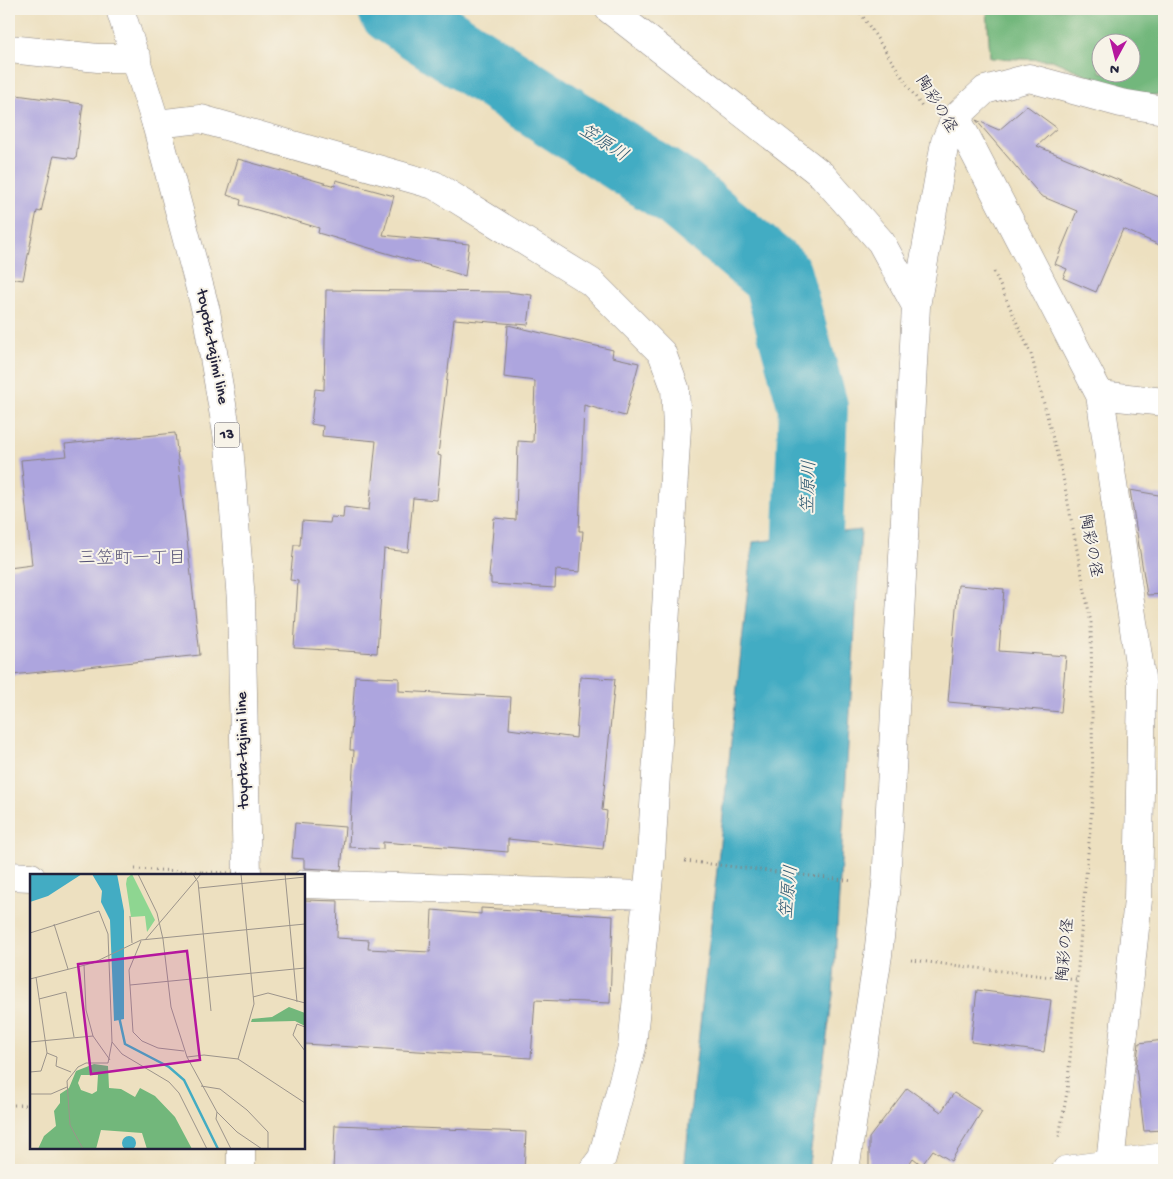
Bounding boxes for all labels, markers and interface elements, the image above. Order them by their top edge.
north arrow [1090,32,1140,82]
text: N [1109,59,1120,77]
street label: 陶彩の径 [910,72,961,137]
water label: 笠原川 [575,120,632,168]
street label: toyota-tajimi line [190,287,232,407]
road number: 13 [214,422,240,448]
water label: 笠原川 [798,460,821,514]
street label: 陶彩の径 [1074,513,1105,579]
district label: 三笠町一丁目 [78,548,186,570]
street label: toyota-tajimi line [233,691,255,809]
water label: 笠原川 [776,864,803,920]
inset map [30,874,305,1149]
street label: 陶彩の径 [1054,917,1079,983]

